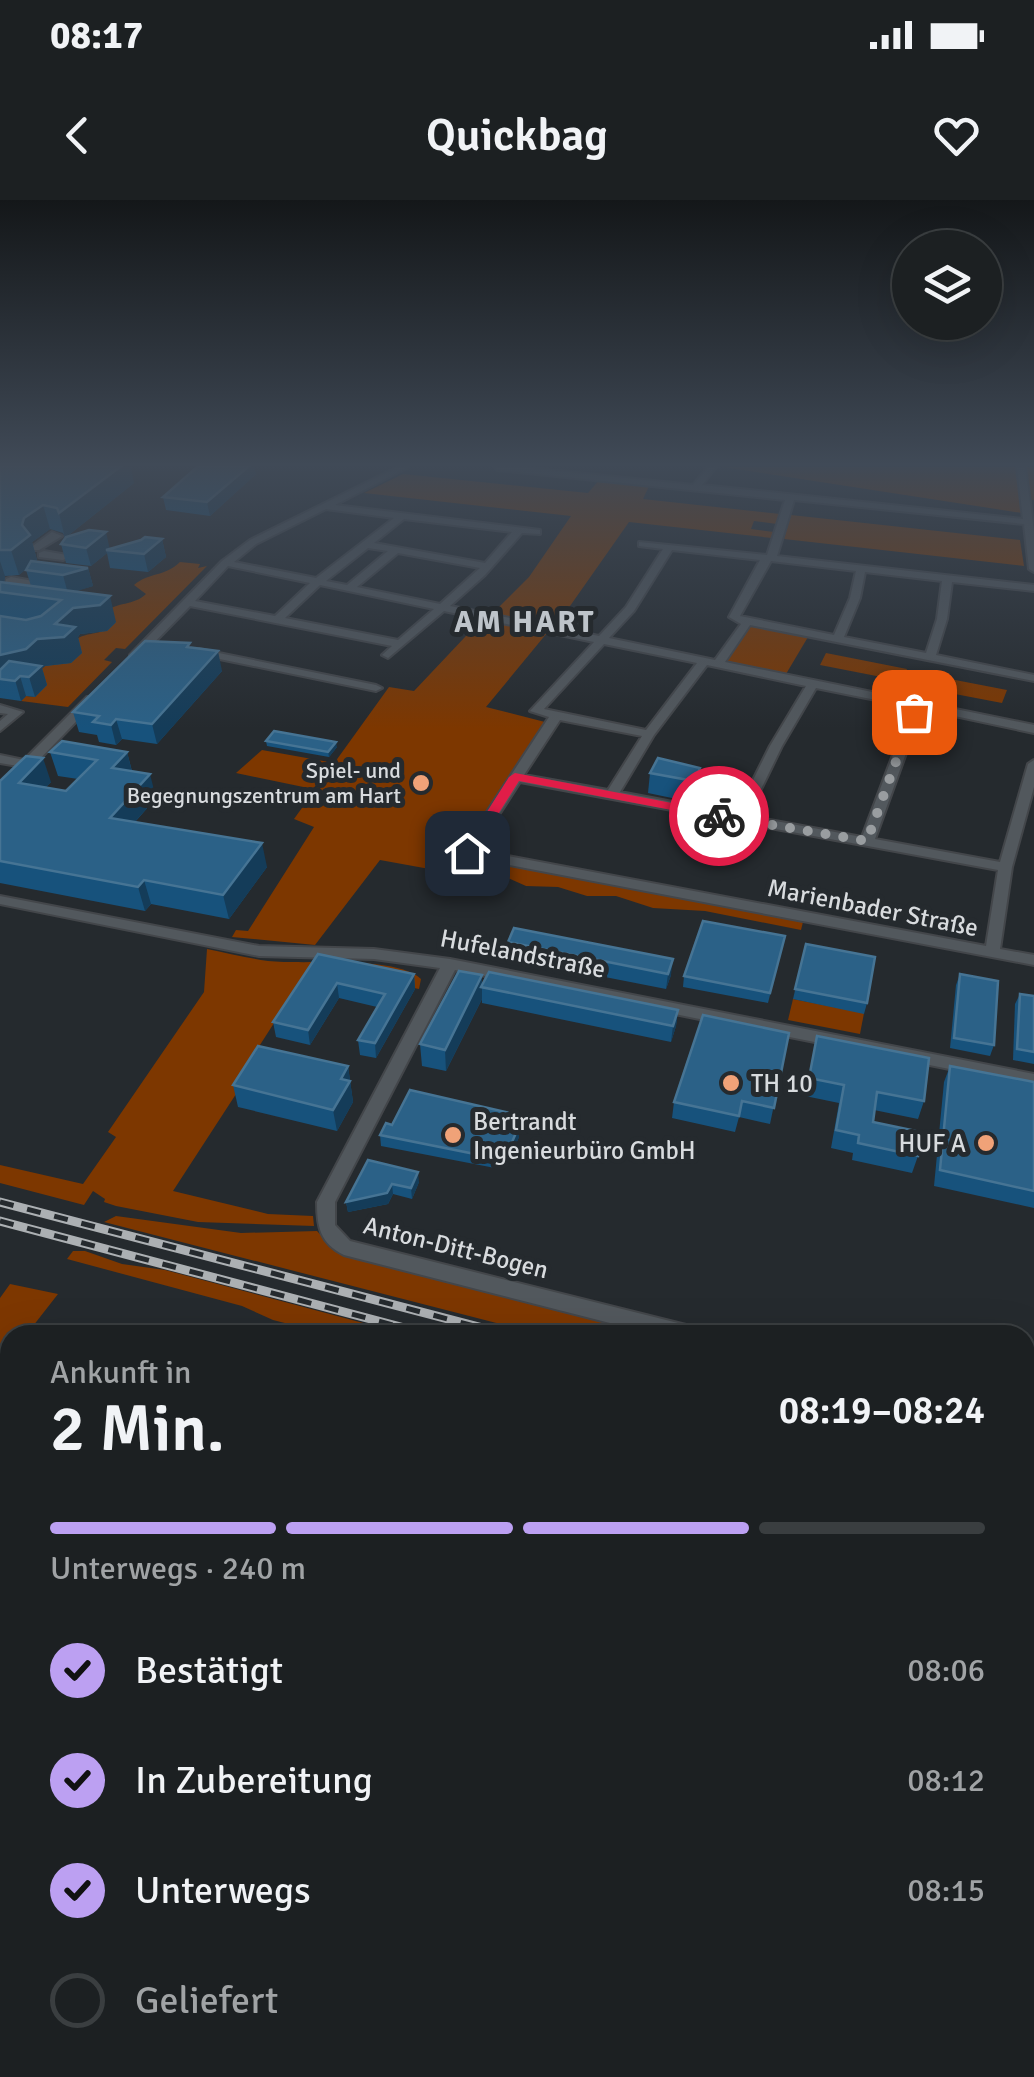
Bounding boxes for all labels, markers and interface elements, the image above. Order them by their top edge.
text: 08:17 [50,12,143,59]
icon: back [50,108,105,163]
text: Quickbag [426,108,608,163]
icon: heart [929,108,984,163]
map controls [892,230,1002,340]
button: layers [892,230,1002,340]
district label: AM HART [454,604,596,641]
pin [872,670,957,755]
icon: bag [887,685,942,740]
place label: Spiel- und Begegnungszentrum am Hart [127,757,401,809]
courier [669,766,769,866]
marker: Spiel- und Begegnungszentrum am Hart [410,772,432,794]
icon: bike [692,789,747,844]
pin [425,811,510,896]
icon: home [440,826,495,881]
street label: Marienbader Straße [765,872,981,943]
street label: Hufelandstraße [438,922,608,985]
place label: TH 10 [751,1068,813,1099]
marker: TH 10 [720,1072,742,1094]
place label: Bertrandt Ingenieurbüro GmbH [473,1106,696,1166]
marker: Bertrandt Ingenieurbüro GmbH [442,1124,464,1146]
place label: HUF A [899,1128,966,1159]
marker: HUF A [975,1132,997,1154]
street label: Anton-Ditt-Bogen [360,1210,552,1285]
text: Ankunft in [50,1353,192,1392]
text: 08:19–08:24 [779,1387,985,1434]
text: 2 Min. [50,1389,225,1469]
text: Unterwegs · 240 m [50,1549,306,1588]
icon: check [50,1643,105,1698]
text: Bestätigt [135,1647,283,1694]
text: 08:06 [907,1651,985,1690]
icon: check [50,1753,105,1808]
text: In Zubereitung [135,1757,373,1804]
text: 08:12 [907,1761,985,1800]
icon: check [50,1863,105,1918]
text: Unterwegs [135,1867,311,1914]
text: 08:15 [907,1871,985,1910]
text: Geliefert [135,1977,278,2024]

